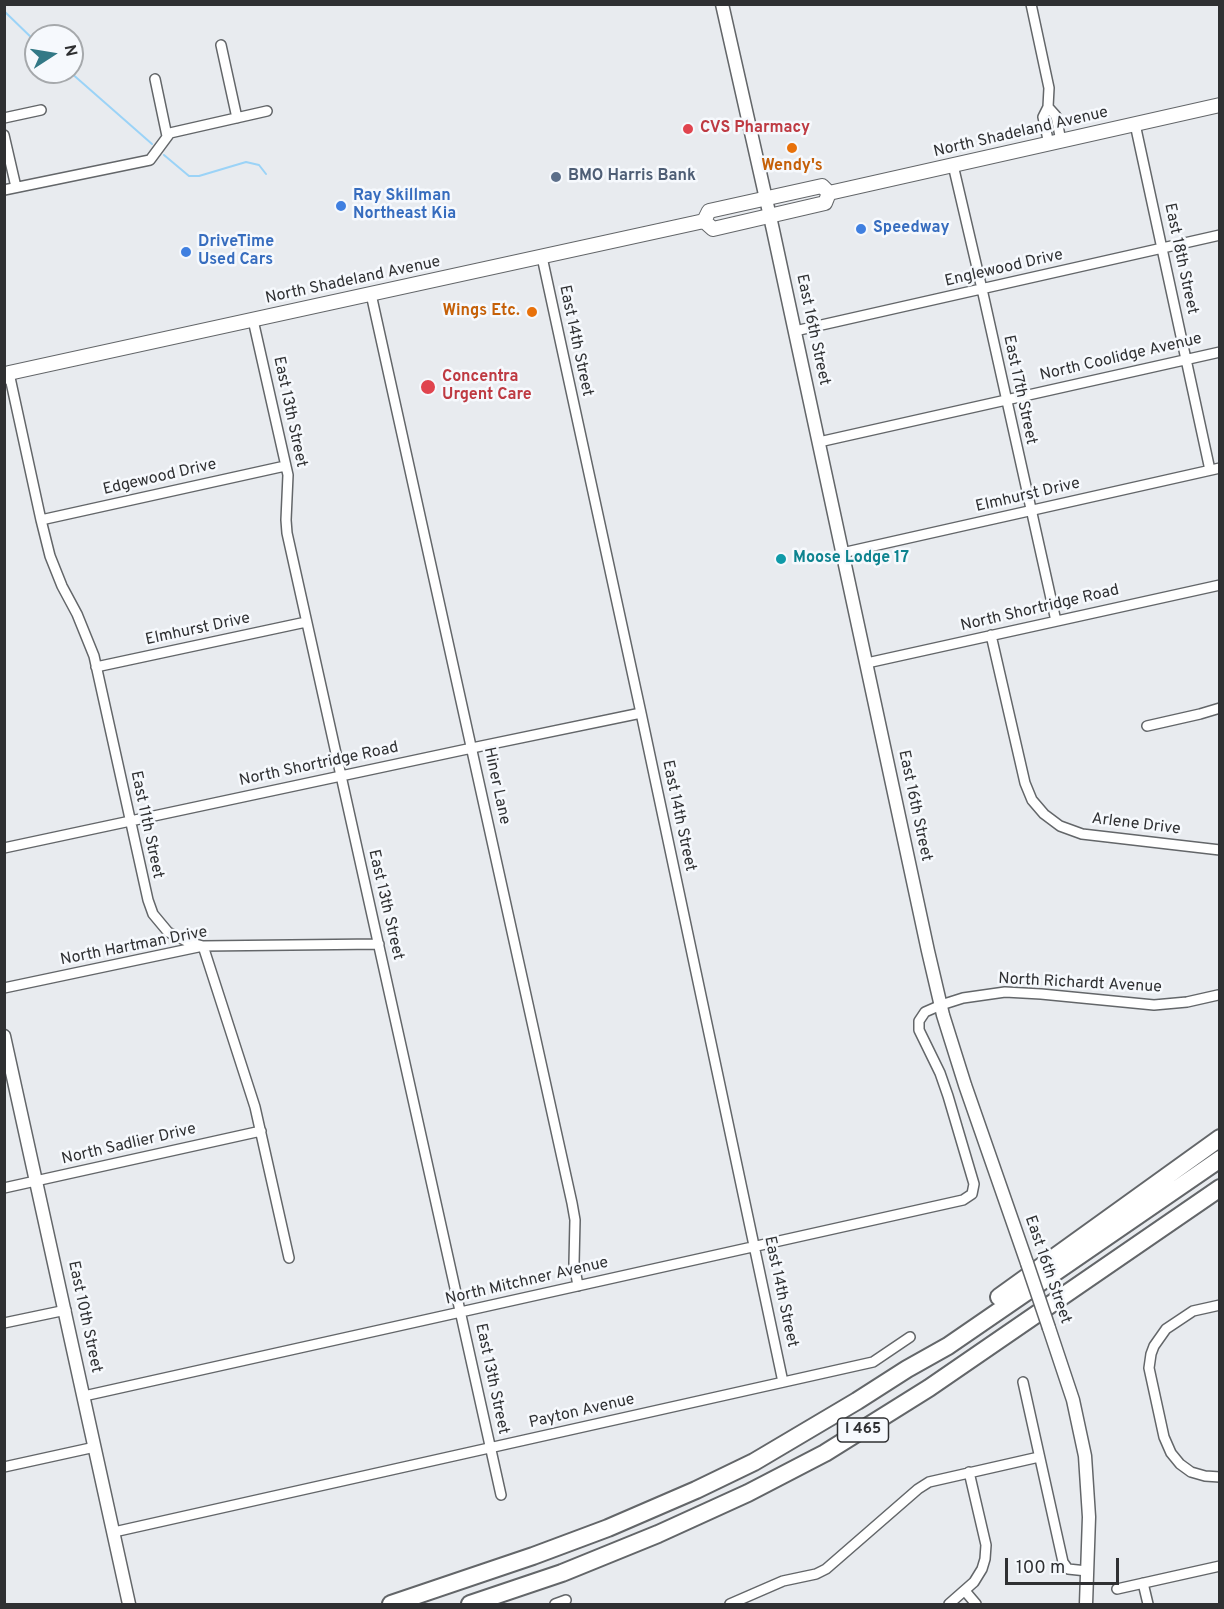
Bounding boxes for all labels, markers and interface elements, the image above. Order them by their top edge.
north arrow [24,24,84,84]
text: N [59,43,81,58]
street label: North Shadeland Avenue [932,104,1110,162]
place label: CVS Pharmacy [700,119,810,139]
marker: CVS Pharmacy [681,122,695,136]
marker: Wendy's [785,141,799,155]
place label: Wendy's [761,157,823,177]
place label: BMO Harris Bank [568,167,696,187]
marker: BMO Harris Bank [549,170,563,184]
place label: Ray Skillman Northeast Kia [353,187,456,225]
marker: Ray Skillman Northeast Kia [334,199,348,213]
street label: East 18th Street [1159,202,1201,316]
place label: Speedway [873,219,949,239]
marker: Speedway [854,222,868,236]
place label: DriveTime Used Cars [198,233,274,271]
marker: DriveTime Used Cars [179,245,193,259]
street label: Englewood Drive [943,246,1065,292]
street label: North Shadeland Avenue [264,253,442,309]
street label: East 16th Street [791,273,833,387]
street label: East 14th Street [554,284,596,398]
place label: Wings Etc. [442,302,520,322]
marker: Wings Etc. [525,305,539,319]
street label: North Coolidge Avenue [1038,330,1204,386]
street label: East 17th Street [998,334,1040,446]
street label: East 13th Street [268,355,310,469]
place label: Concentra Urgent Care [442,368,532,406]
marker: Concentra Urgent Care [419,378,437,396]
street label: Edgewood Drive [101,456,219,500]
street label: Elmhurst Drive [974,475,1082,517]
place label: Moose Lodge 17 [793,549,909,569]
marker: Moose Lodge 17 [774,552,788,566]
street label: North Shortridge Road [959,581,1121,637]
street label: Elmhurst Drive [144,610,252,650]
street label: North Shortridge Road [238,739,400,791]
street label: Hiner Lane [478,746,514,826]
street label: East 16th Street [893,749,935,863]
street label: East 14th Street [657,759,699,873]
street label: East 11th Street [125,769,167,881]
street label: Arlene Drive [1090,810,1182,840]
street label: East 13th Street [363,848,407,962]
street label: North Hartman Drive [59,923,209,971]
street label: North Richardt Avenue [998,970,1162,998]
street label: North Sadlier Drive [60,1120,198,1170]
street label: East 16th Street [1020,1213,1074,1327]
street label: East 14th Street [759,1235,801,1349]
street label: North Mitchner Avenue [444,1254,610,1310]
street label: East 10th Street [63,1259,105,1375]
street label: East 13th Street [470,1322,512,1436]
street label: Payton Avenue [527,1391,637,1433]
road number: I 465 [838,1418,888,1442]
scale bar [1008,1546,1122,1584]
text: 100 m [1016,1557,1065,1580]

